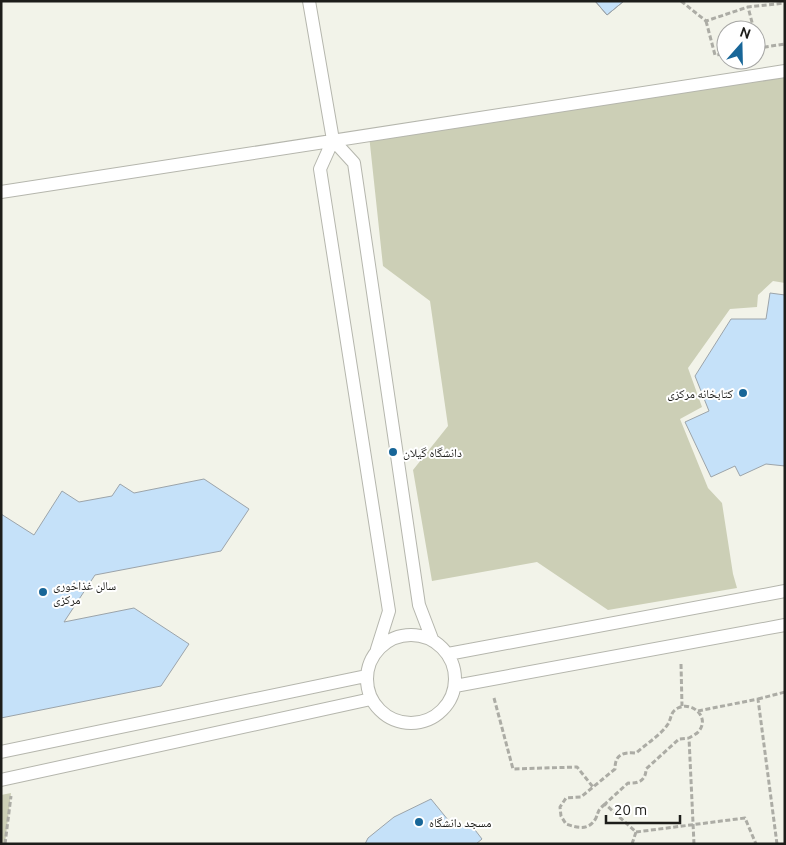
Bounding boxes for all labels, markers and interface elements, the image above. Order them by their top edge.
north arrow [716,20,766,70]
text: N [738,23,753,42]
place label: کتابخانه مرکزی [667,387,733,401]
marker: کتابخانه مرکزی [737,387,749,399]
marker: دانشگاه گیلان [387,446,399,458]
place label: دانشگاه گیلان [403,446,462,460]
place label: سالن غذاخوری مرکزی [53,579,116,607]
marker: سالن غذاخوری مرکزی [37,586,49,598]
scale bar [606,792,680,824]
text: 20 m [614,801,647,818]
marker: مسجد دانشگاه [413,816,425,828]
place label: مسجد دانشگاه [429,816,491,830]

